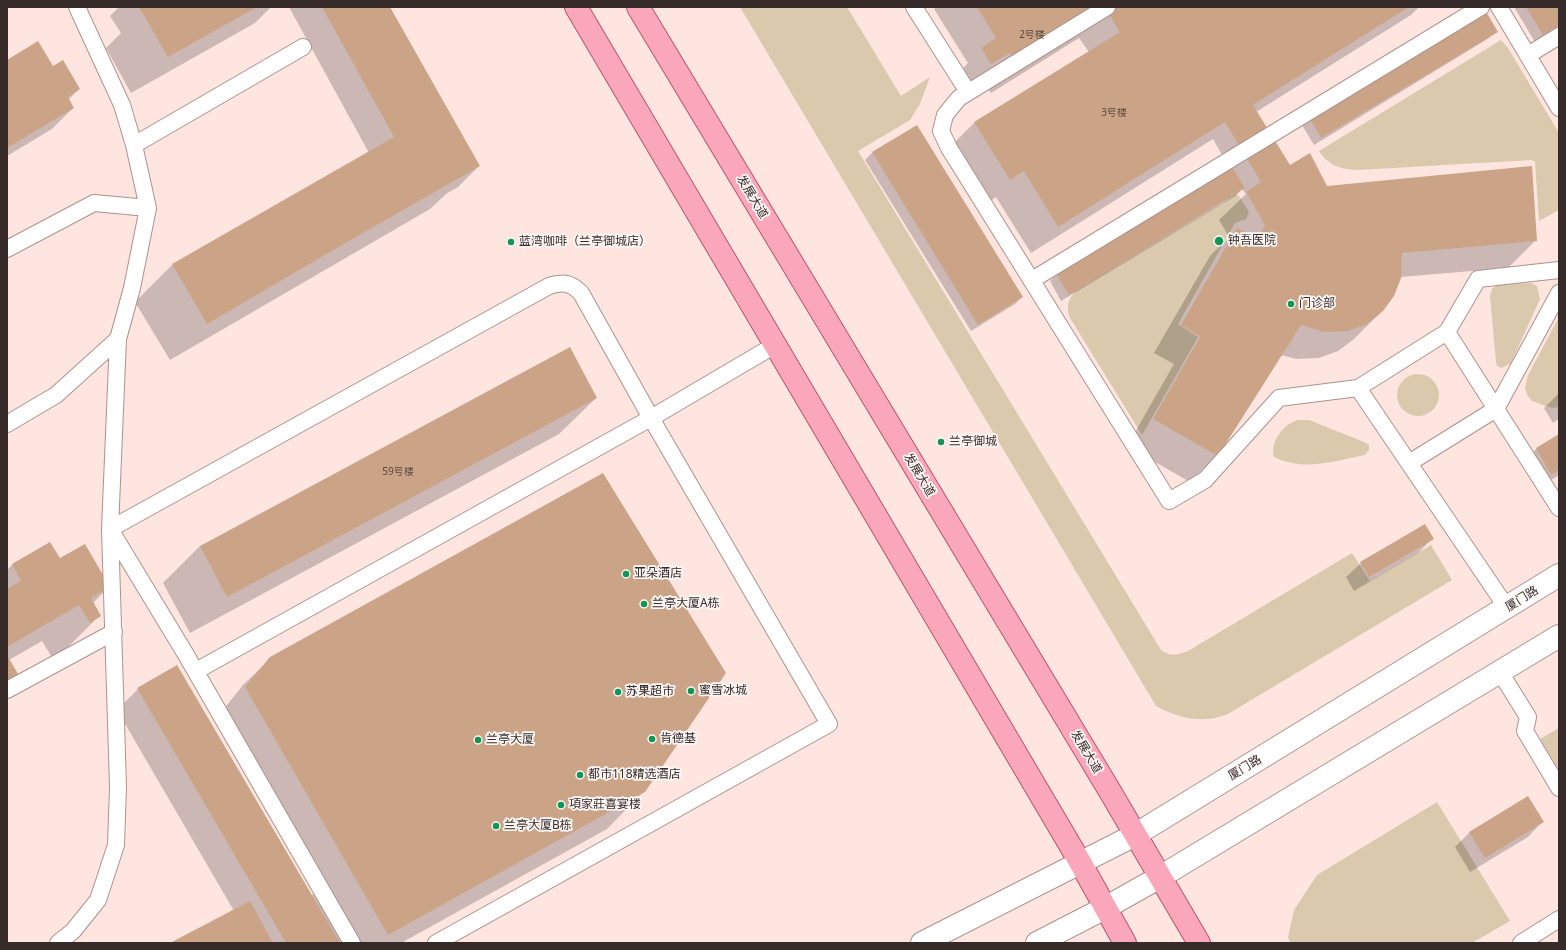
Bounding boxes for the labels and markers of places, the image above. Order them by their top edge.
place label: 钟吾医院 [1228,234,1276,248]
place label: 蓝湾咖啡（兰亭御城店） [519,235,651,249]
marker: 钟吾医院 [1213,235,1225,247]
marker: 蓝湾咖啡（兰亭御城店） [506,237,516,247]
place label: 门诊部 [1299,297,1335,311]
marker: 门诊部 [1286,299,1296,309]
place label: 兰亭御城 [949,435,997,449]
marker: 兰亭御城 [936,437,946,447]
place label: 亚朵酒店 [634,567,682,581]
marker: 亚朵酒店 [621,569,631,579]
place label: 兰亭大厦A栋 [652,597,720,611]
marker: 兰亭大厦A栋 [639,599,649,609]
place label: 蜜雪冰城 [699,684,747,698]
place label: 苏果超市 [626,685,674,699]
marker: 蜜雪冰城 [686,686,696,696]
marker: 苏果超市 [613,687,623,697]
place label: 肯德基 [660,732,696,746]
place label: 兰亭大厦 [486,733,534,747]
marker: 肯德基 [647,734,657,744]
marker: 兰亭大厦 [473,735,483,745]
place label: 都市118精选酒店 [588,768,681,782]
marker: 都市118精选酒店 [575,770,585,780]
place label: 項家莊喜宴楼 [569,798,641,812]
marker: 項家莊喜宴楼 [556,800,566,810]
place label: 兰亭大厦B栋 [504,819,572,833]
marker: 兰亭大厦B栋 [491,821,501,831]

